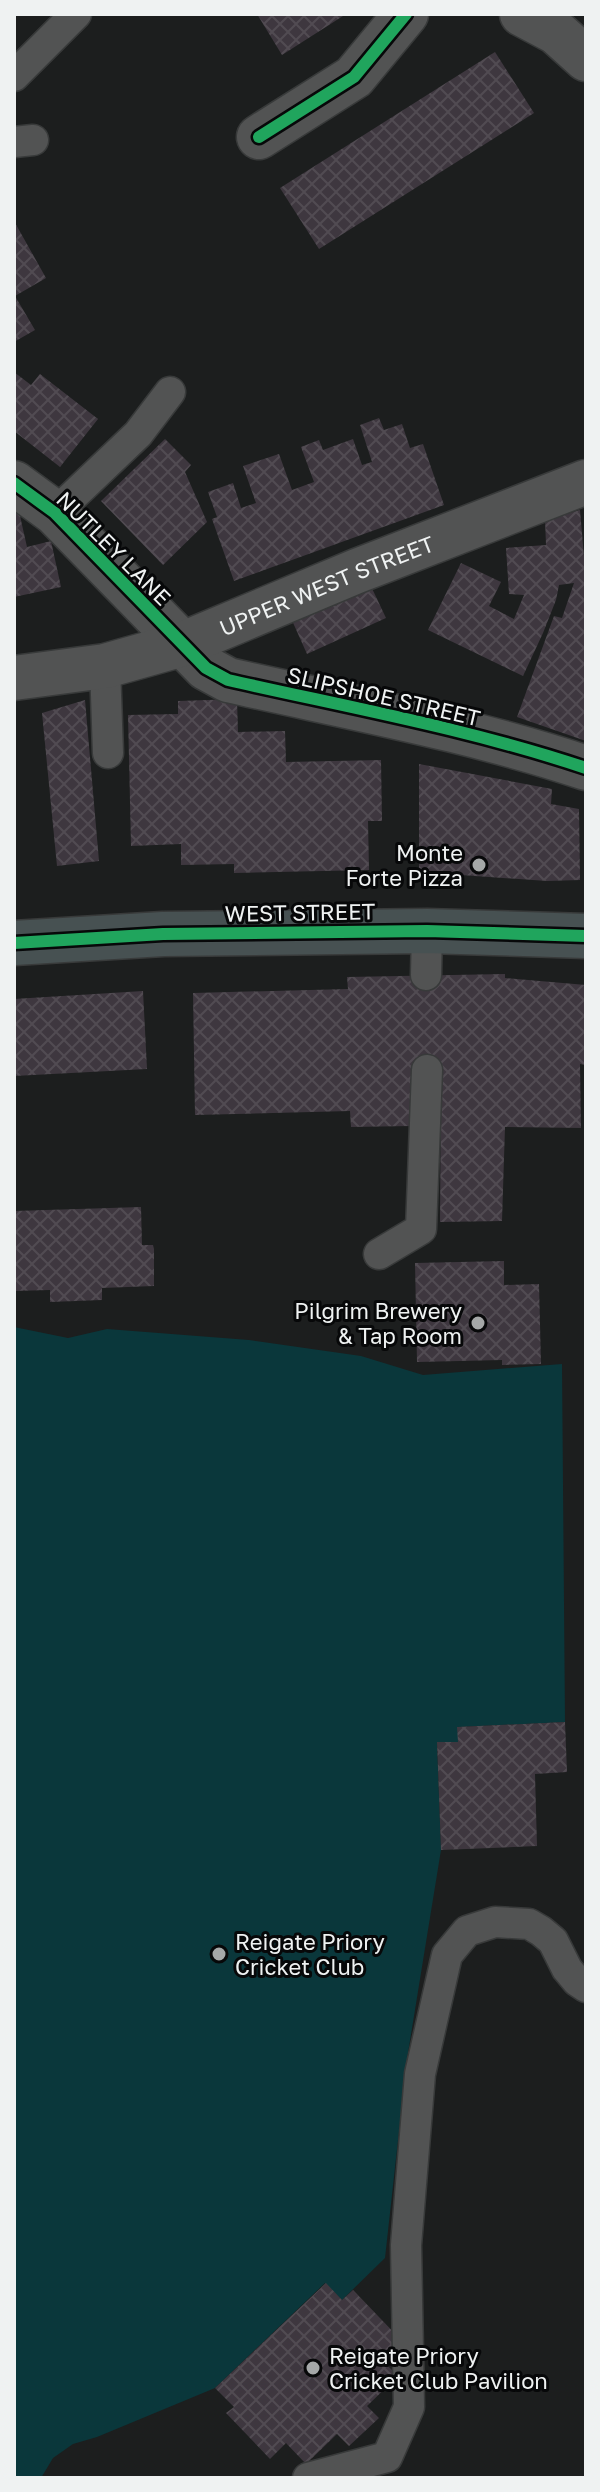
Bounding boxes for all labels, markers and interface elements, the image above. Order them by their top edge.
street label: NUTLEY LANE [51,485,177,611]
street label: UPPER WEST STREET [215,529,438,641]
street label: SLIPSHOE STREET [285,661,483,731]
place label: Monte Forte Pizza [345,839,463,891]
marker: Monte Forte Pizza [470,856,488,874]
street label: WEST STREET [224,897,376,927]
place label: Pilgrim Brewery & Tap Room [294,1297,462,1349]
marker: Pilgrim Brewery & Tap Room [469,1314,487,1332]
place label: Reigate Priory Cricket Club [235,1928,385,1980]
marker: Reigate Priory Cricket Club [210,1945,228,1963]
place label: Reigate Priory Cricket Club Pavilion [329,2342,548,2394]
marker: Reigate Priory Cricket Club Pavilion [304,2359,322,2377]

